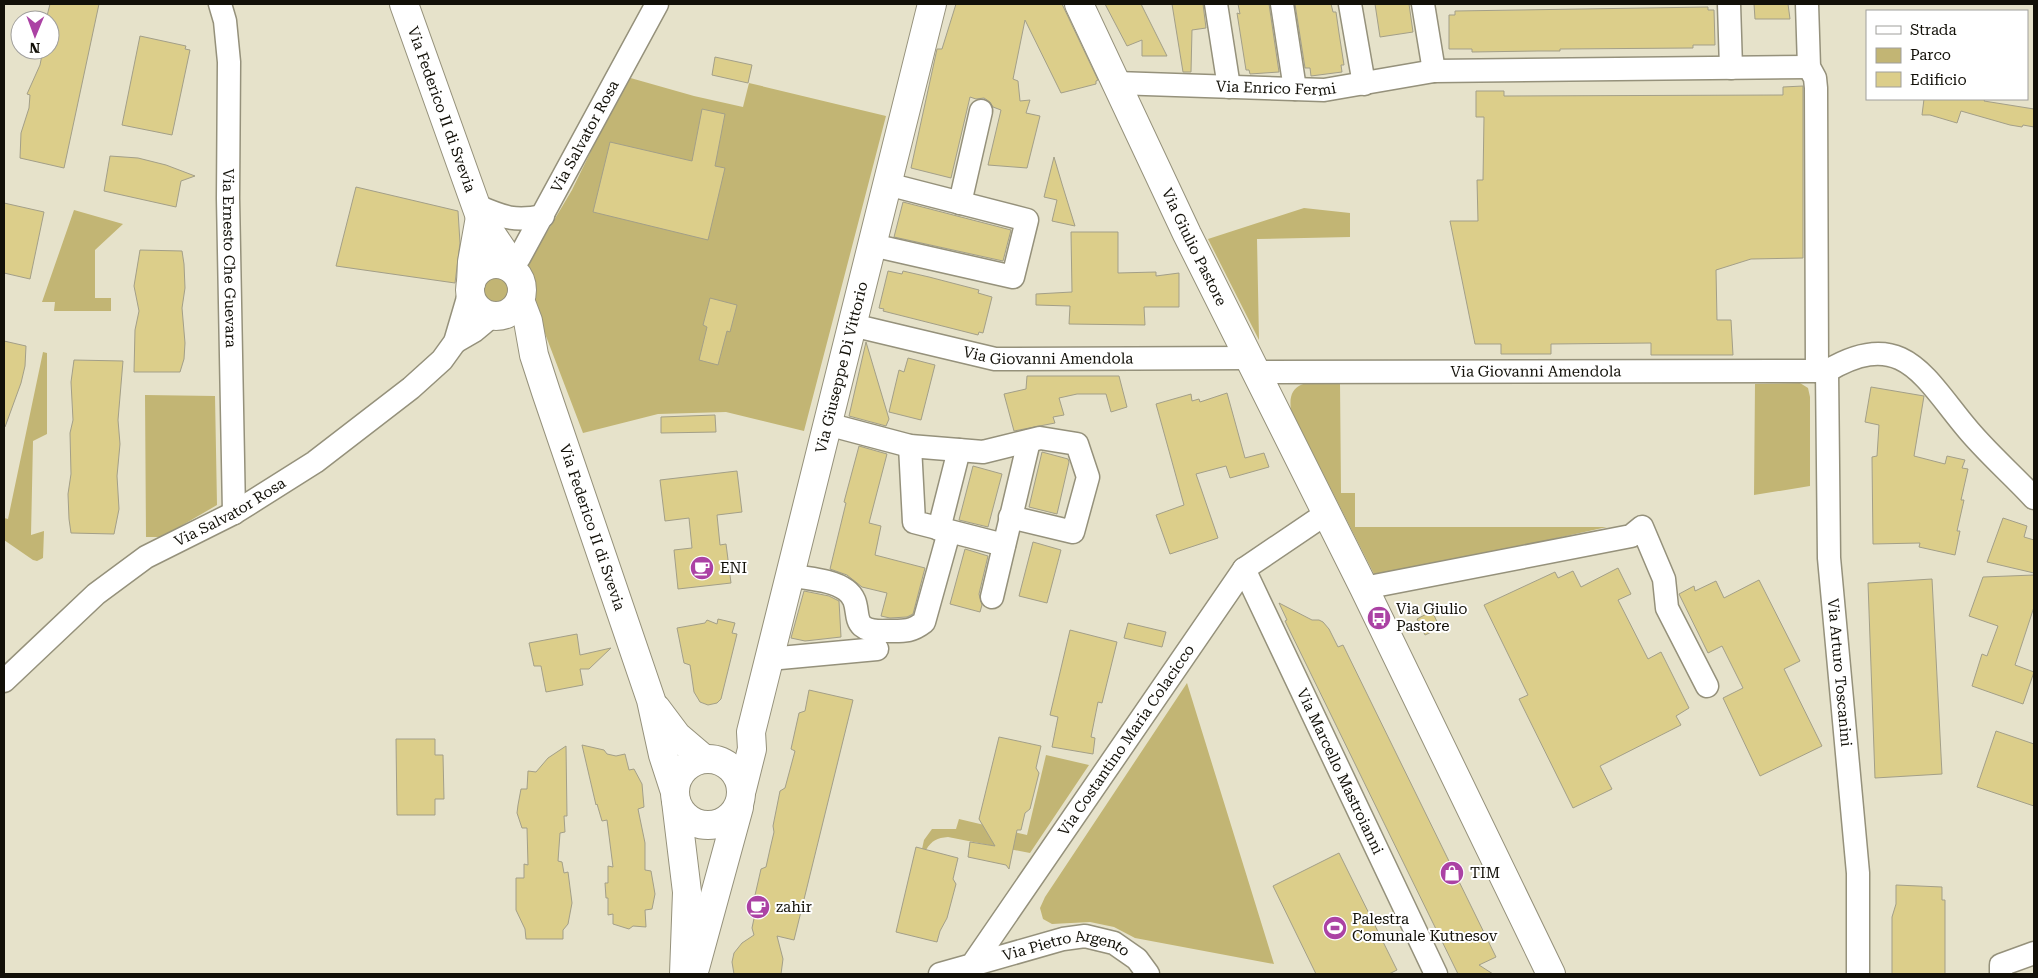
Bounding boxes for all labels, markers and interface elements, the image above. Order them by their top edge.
north arrow [10,10,60,60]
legend [1866,10,2028,100]
text: Strada [1910,21,1957,39]
street label: Via Federico II di Svevia [404,24,479,195]
text: N [29,40,40,56]
text: Parco [1910,46,1951,64]
text: Edificio [1910,71,1967,89]
street label: Via Salvator Rosa [547,77,623,196]
street label: Via Enrico Fermi [1216,77,1338,100]
street label: Via Ernesto Che Guevara [219,168,240,348]
street label: Via Giulio Pastore [1158,185,1231,309]
street label: Via Giuseppe Di Vittorio [812,280,872,455]
street label: Via Giovanni Amendola [961,343,1133,368]
street label: Via Giovanni Amendola [1451,362,1621,381]
street label: Via Federico II di Svevia [555,442,629,613]
street label: Via Salvator Rosa [171,474,289,550]
cafe icon: ENI [689,555,715,581]
place label: ENI [720,559,747,577]
street label: Via Arturo Toscanini [1824,598,1855,748]
place label: Via Giulio Pastore [1396,600,1468,635]
bus stop icon: Via Giulio Pastore [1366,605,1392,631]
street label: Via Costantino Maria Colacicco [1054,641,1198,839]
street label: Via Marcello Mastroianni [1293,685,1387,858]
shop icon: TIM [1439,860,1465,886]
place label: TIM [1470,864,1500,882]
cafe icon: zahir [745,894,771,920]
place label: zahir [776,898,812,916]
place label: Palestra Comunale Kutnesov [1352,910,1498,945]
sports icon: Palestra Comunale Kutnesov [1322,915,1348,941]
text: Via Pietro Argento [1000,927,1133,965]
street label: Via Pietro Argento [998,948,1130,968]

